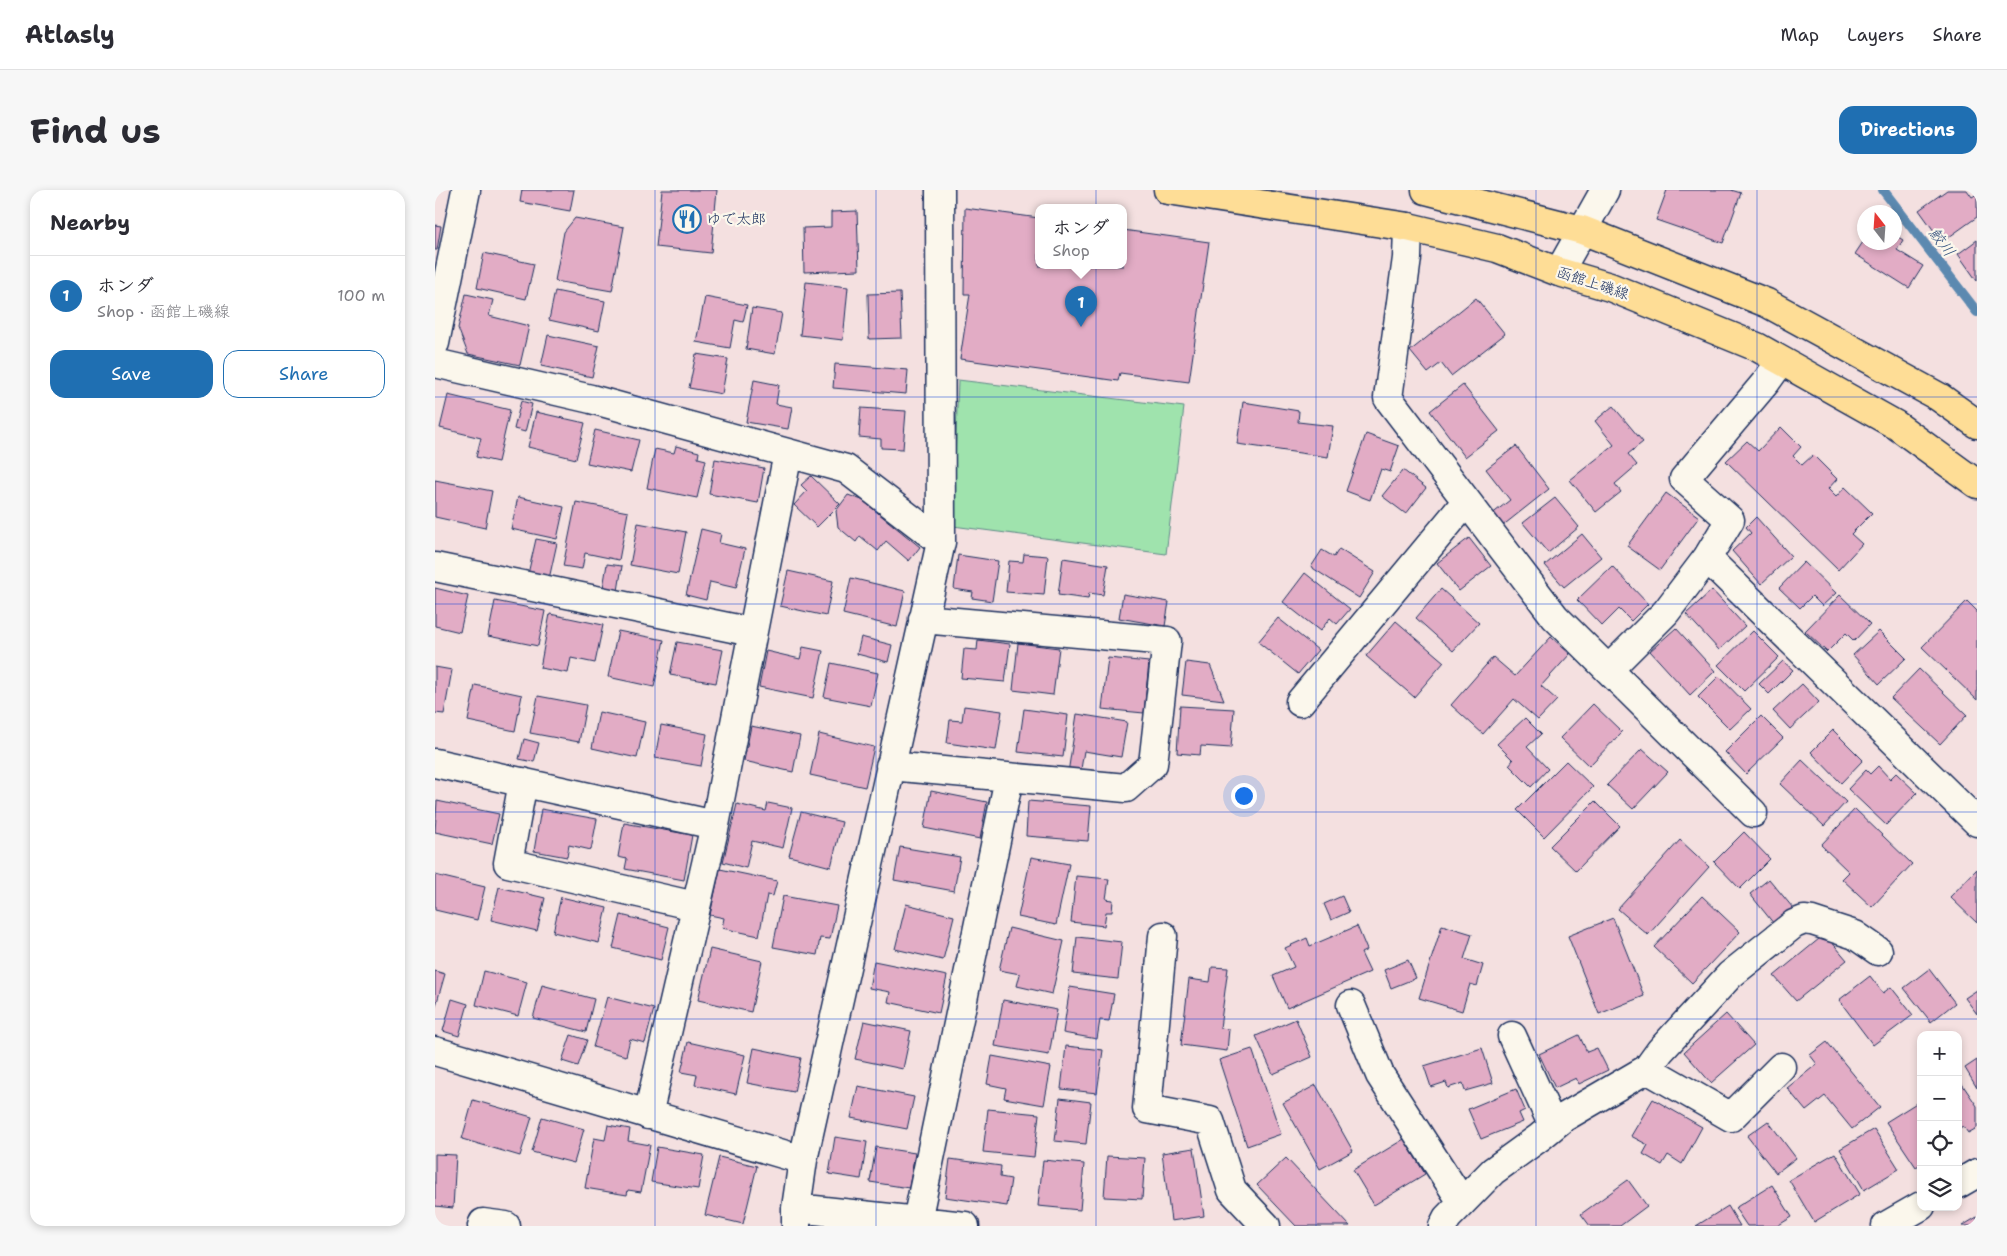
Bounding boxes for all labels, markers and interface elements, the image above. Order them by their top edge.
text: Atlasly [25,19,115,51]
text: Map [1781,23,1819,47]
text: Layers [1847,23,1904,47]
text: Share [1932,23,1982,47]
button: Directions [1839,106,1977,154]
text: Find us [30,107,161,154]
restaurant icon: ゆで太郎 [672,204,702,234]
popup [1035,204,1127,269]
north arrow [1857,205,1902,250]
text: Nearby [50,209,130,237]
place label: ゆで太郎 [706,209,766,229]
text: ホンダ [1052,215,1110,240]
water label: 鮫川 [1924,223,1960,261]
text: Shop [1052,240,1090,261]
street label: 函館上磯線 [1554,262,1632,304]
text: ホンダ [97,273,154,298]
text: 1 [62,285,70,306]
text: 100 m [337,285,385,306]
pin: 1 [1065,286,1097,327]
text: Shop · 函館上磯線 [97,301,230,322]
button: Save [50,350,213,398]
button: Share [223,350,385,398]
your location [1231,783,1257,809]
map controls [1917,1031,1962,1211]
button: + [1917,1031,1962,1076]
button: − [1917,1076,1962,1121]
button: locate [1917,1121,1962,1166]
button: layers [1917,1166,1962,1211]

